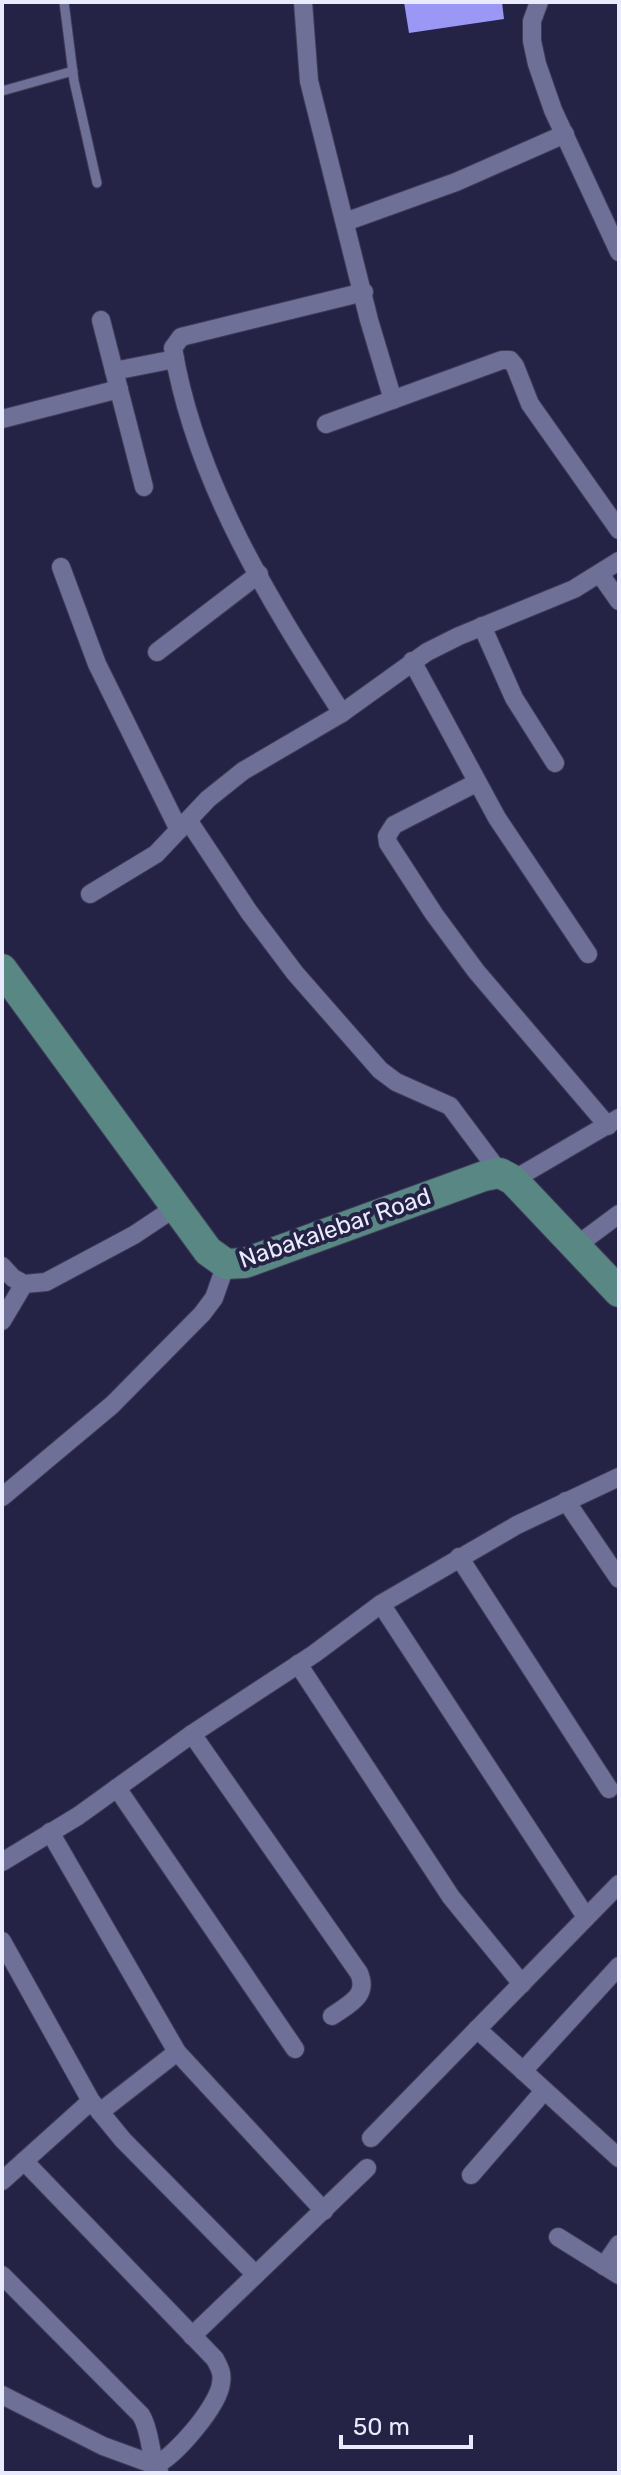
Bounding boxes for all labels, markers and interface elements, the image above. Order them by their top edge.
street label: Nabakalebar Road [235,1182,435,1274]
scale bar [341,2399,471,2449]
text: 50 m [353,2413,410,2441]

